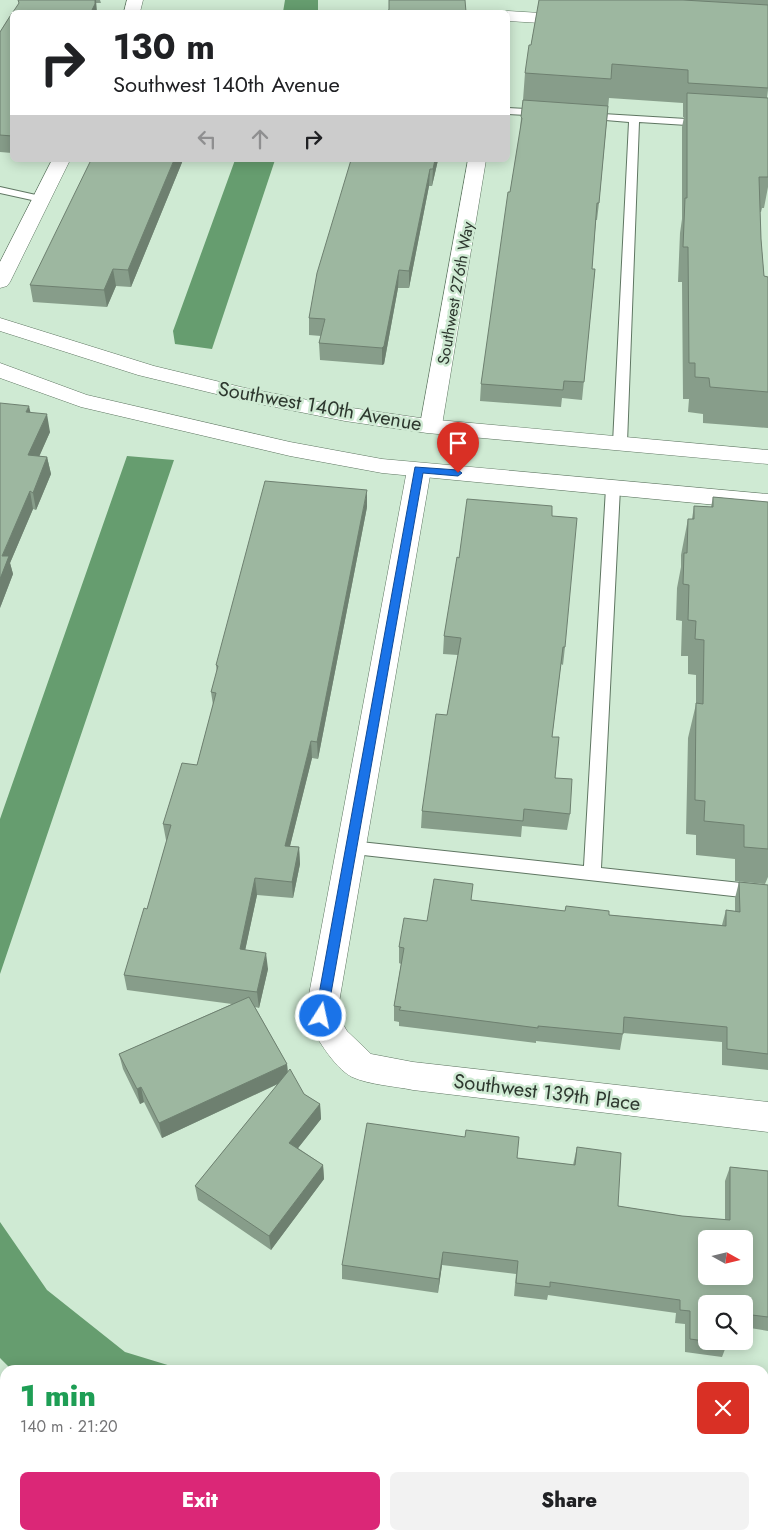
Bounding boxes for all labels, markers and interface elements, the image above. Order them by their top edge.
text: 130 m [113,22,215,72]
icon: right [30,30,95,95]
text: Southwest 140th Avenue [113,68,340,100]
icon: left [193,125,221,153]
icon: ahead [246,125,274,153]
icon: right [299,125,327,153]
street label: Southwest 276th Way [432,219,480,366]
street label: Southwest 140th Avenue [216,374,424,439]
pin [437,422,479,473]
icon: arrive [444,429,472,457]
position arrow [294,989,346,1041]
street label: Southwest 139th Place [452,1067,642,1118]
north arrow [698,1230,752,1285]
map controls [698,1230,753,1350]
button: search [698,1295,753,1350]
text: 1 min [20,1374,96,1417]
button: close [697,1382,749,1434]
text: 140 m · 21:20 [20,1415,118,1438]
button: Exit [20,1472,380,1530]
button: Share [390,1472,749,1530]

